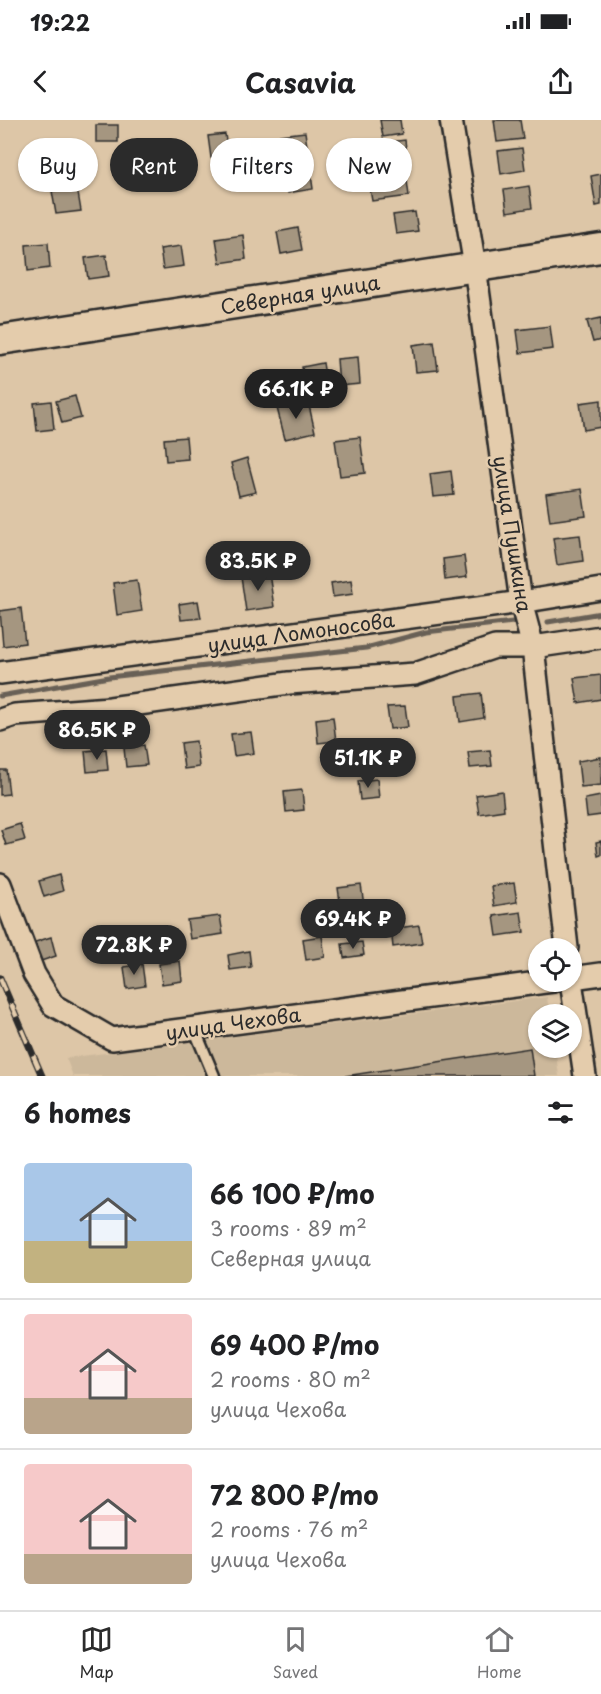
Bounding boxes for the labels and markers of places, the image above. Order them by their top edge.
pin: 66.1K ₽ [241,369,351,420]
pin: 83.5K ₽ [203,541,313,592]
pin: 86.5K ₽ [42,710,152,761]
pin: 51.1K ₽ [313,738,423,789]
pin: 69.4K ₽ [298,899,408,950]
pin: 72.8K ₽ [79,925,189,976]

